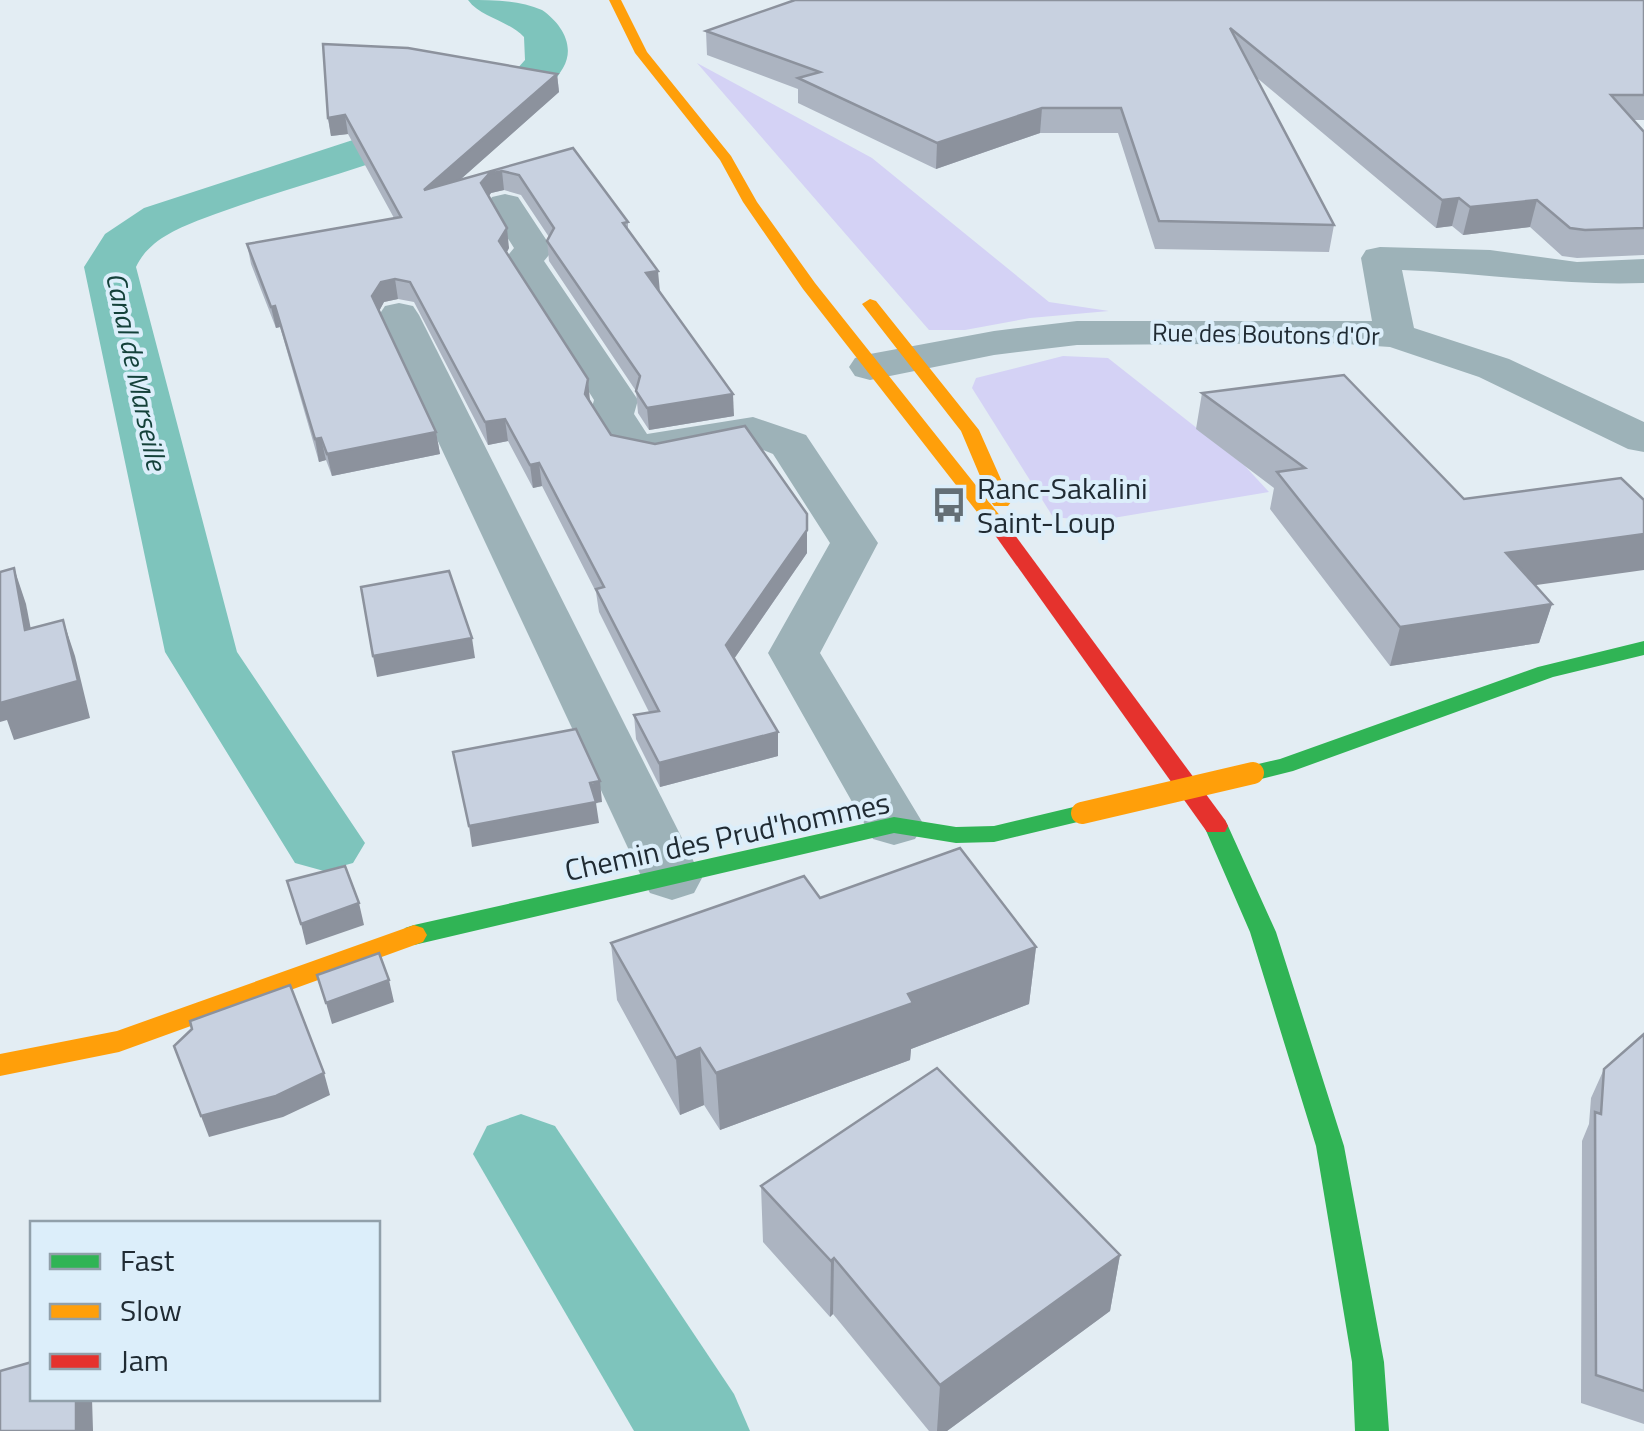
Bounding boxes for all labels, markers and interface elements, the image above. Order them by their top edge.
water label: Canal de Marseille [95,268,179,476]
street label: Rue des Boutons d'Or [1152,313,1380,355]
place label: Ranc-Sakalini Saint-Loup [977,465,1148,545]
bus stop icon: Ranc-Sakalini Saint-Loup [930,486,968,524]
street label: Chemin des Prud'hommes [560,779,894,893]
legend [30,1221,380,1401]
text: Fast [120,1237,175,1283]
text: Slow [120,1287,182,1333]
text: Jam [120,1337,169,1383]

